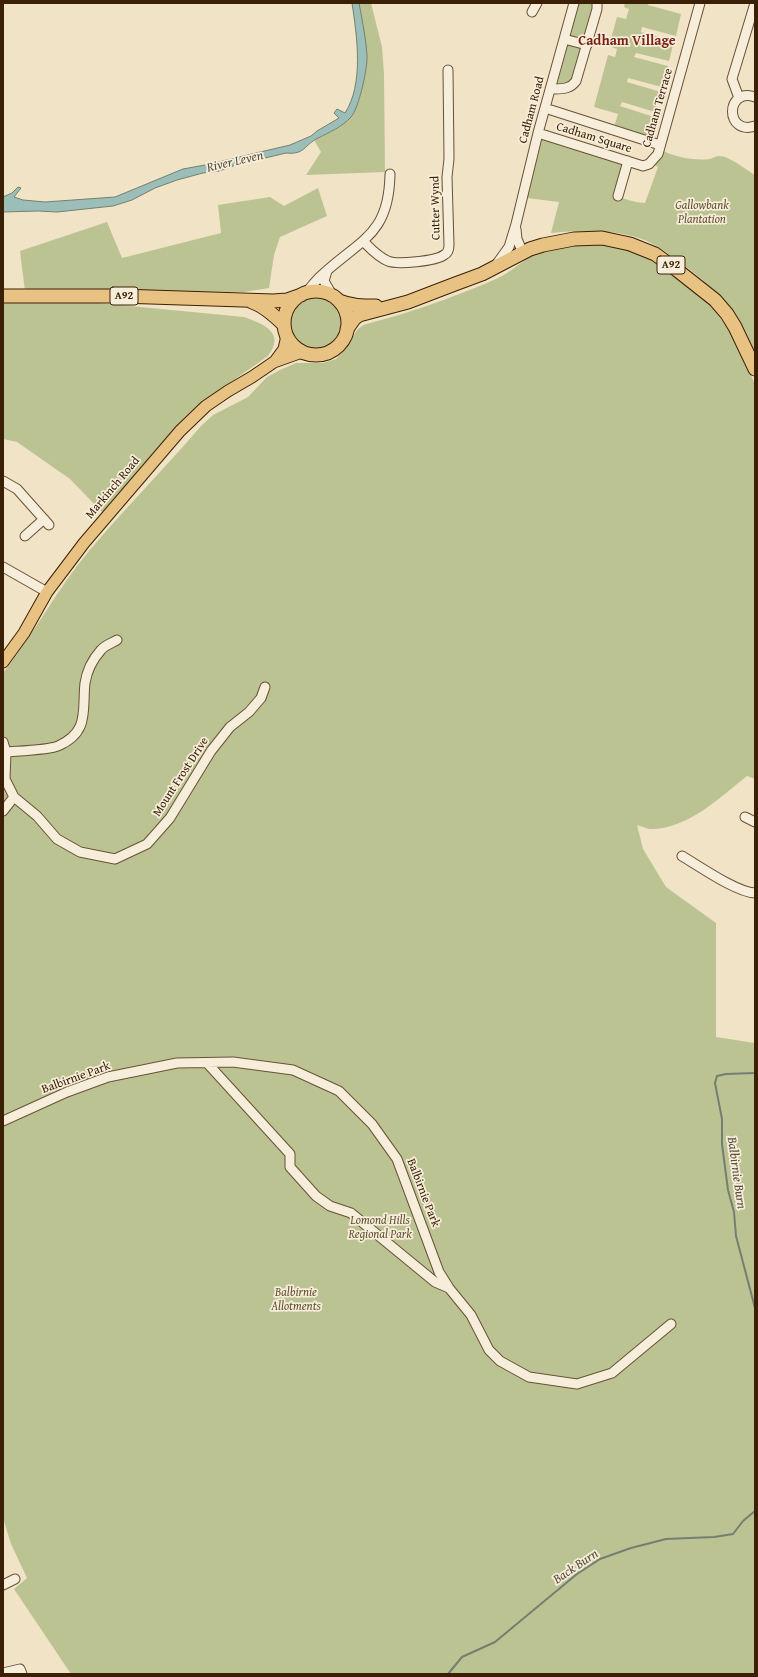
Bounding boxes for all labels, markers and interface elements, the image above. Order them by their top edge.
district label: Cadham Village [578,33,676,49]
street label: Cadham Terrace [640,67,676,149]
street label: Cadham Road [516,75,548,145]
street label: Cadham Square [555,120,633,156]
water label: River Leven [205,148,265,176]
street label: Cutter Wynd [428,176,444,240]
park label: Gallowbank Plantation [675,199,729,227]
road number: A92 [657,256,685,274]
road number: A92 [110,287,138,305]
street label: Markinch Road [83,454,143,522]
street label: Mount Frost Drive [150,735,212,819]
street label: Balbirnie Park [40,1059,112,1097]
water label: Balbirnie Burn [723,1136,749,1210]
street label: Balbirnie Park [403,1157,443,1229]
park label: Lomond Hills Regional Park [348,1214,412,1242]
park label: Balbirnie Allotments [271,1286,321,1314]
water label: Back Burn [551,1546,601,1588]

